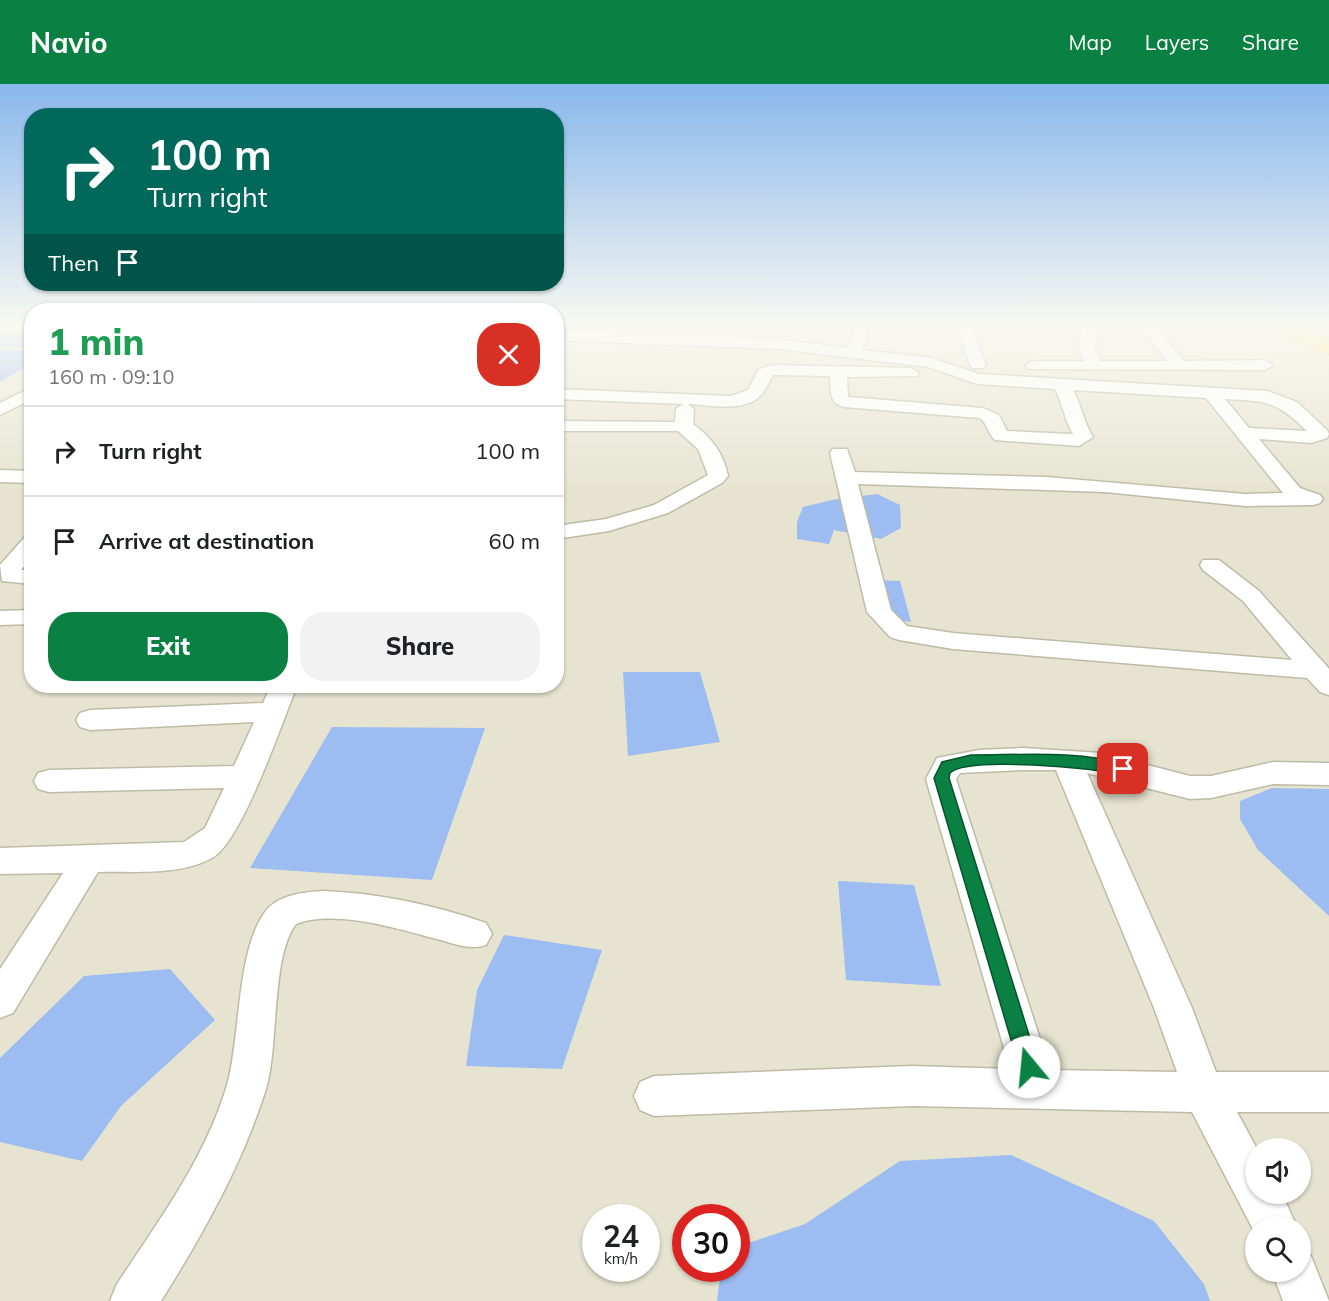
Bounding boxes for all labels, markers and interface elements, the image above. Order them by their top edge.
text: Navio [30,25,107,60]
text: Map [1069,29,1112,55]
text: Layers [1145,29,1209,55]
text: Share [1242,29,1299,55]
text: 100 m [147,128,272,181]
icon: right [48,132,126,210]
text: Turn right [147,180,267,214]
icon: arrive [111,246,144,279]
text: Then [48,249,99,277]
text: 1 min [48,319,144,364]
button: close [477,323,540,386]
text: 160 m · 09:10 [48,364,174,389]
icon: right [48,435,81,468]
text: Turn right [99,437,202,465]
text: 100 m [475,437,540,465]
icon: arrive [48,525,81,558]
text: Arrive at destination [99,527,314,555]
text: 60 m [489,527,540,555]
button: Exit [48,612,288,681]
button: Share [300,612,540,681]
pin [1097,743,1148,794]
icon: arrive [1106,752,1139,785]
position arrow [997,1035,1061,1099]
map controls [1245,1138,1311,1282]
button: sound [1245,1138,1311,1204]
speed limit sign: 30 [672,1204,750,1282]
button: search [1245,1216,1311,1282]
text: 24 [603,1217,639,1255]
text: km/h [604,1249,638,1268]

